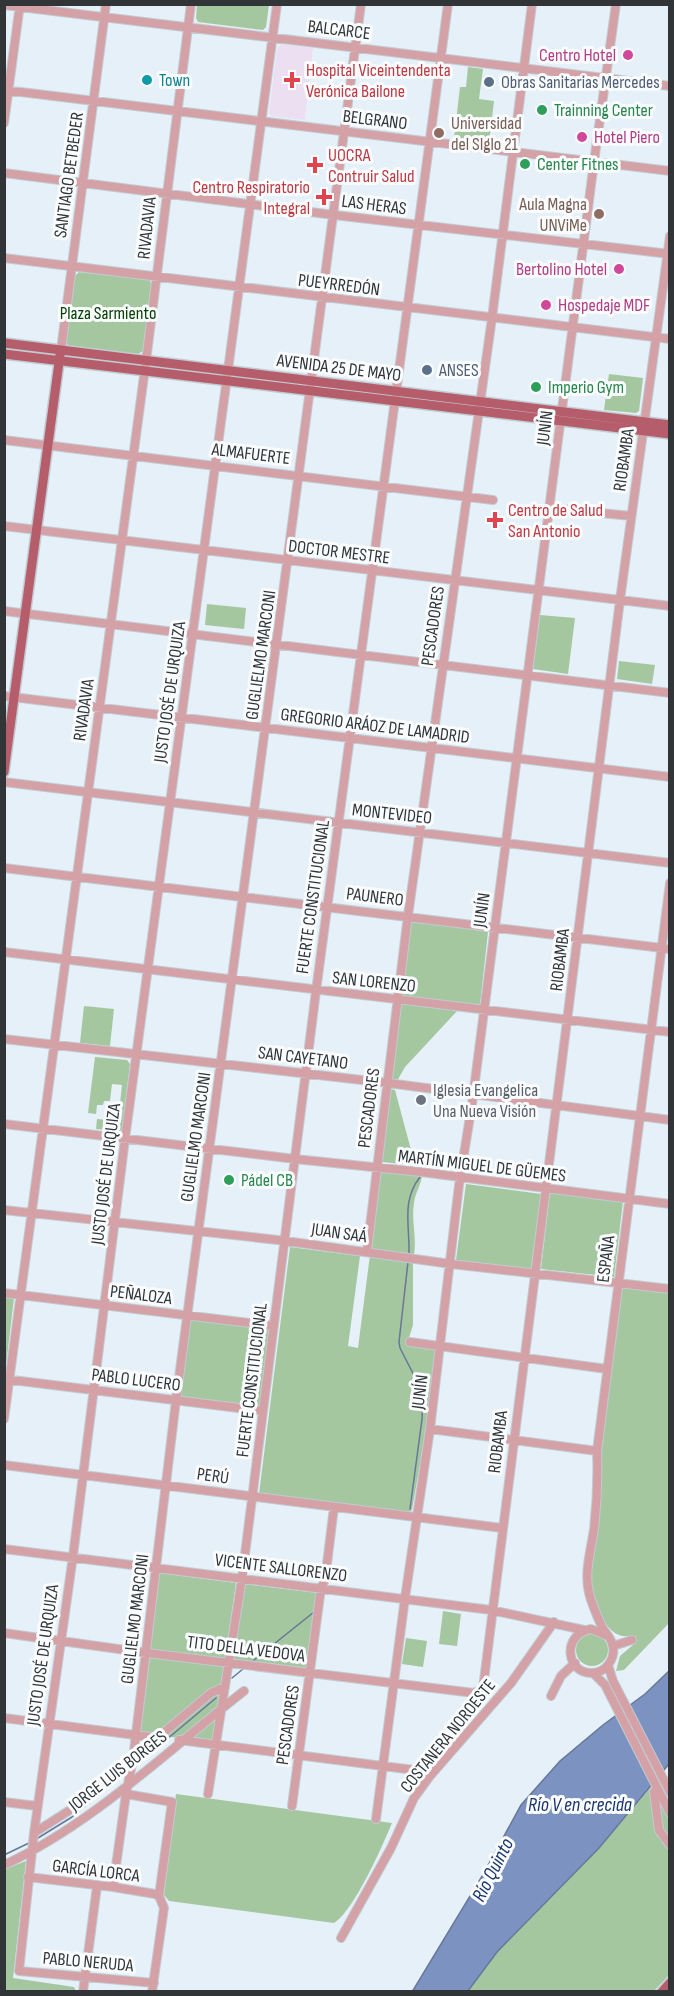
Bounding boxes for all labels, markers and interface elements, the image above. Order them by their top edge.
street label: BALCARCE [307,16,371,44]
place label: Centro Hotel [539,45,616,66]
marker: Centro Hotel [621,48,635,62]
place label: Hospital Viceintendenta Verónica Bailone [306,60,451,102]
place label: Town [159,70,190,91]
marker: Hospital Viceintendenta Verónica Bailone [283,71,301,89]
place label: Obras Sanitarias Mercedes [501,72,660,93]
marker: Town [140,73,154,87]
marker: Obras Sanitarias Mercedes [482,75,496,89]
place label: Trainning Center [554,100,653,121]
marker: Trainning Center [535,103,549,117]
street label: BELGRANO [342,106,408,134]
street label: SANTIAGO BETBEDER [50,111,88,239]
place label: Universidad del SIglo 21 [451,113,522,155]
marker: Universidad del SIglo 21 [432,126,446,140]
place label: Hotel Piero [594,127,660,148]
marker: Hotel Piero [575,130,589,144]
place label: UOCRA Contruir Salud [328,145,414,187]
place label: Center Fitnes [537,154,619,175]
marker: UOCRA Contruir Salud [306,156,324,174]
marker: Center Fitnes [518,157,532,171]
place label: Centro Respiratorio Integral [192,177,310,219]
marker: Centro Respiratorio Integral [315,188,333,206]
street label: LAS HERAS [340,191,408,219]
place label: Aula Magna UNViMe [518,194,587,236]
street label: RIVADAVIA [133,196,161,260]
marker: Aula Magna UNViMe [592,207,606,221]
place label: Bertolino Hotel [516,259,607,280]
marker: Bertolino Hotel [612,262,626,276]
street label: PUEYRREDÓN [297,270,381,300]
place label: Hospedaje MDF [558,295,650,316]
marker: Hospedaje MDF [539,298,553,312]
park label: Plaza Sarmiento [60,303,156,324]
street label: AVENIDA 25 DE MAYO [275,350,402,386]
place label: ANSES [438,360,479,381]
marker: ANSES [420,363,434,377]
place label: Imperio Gym [548,377,624,398]
marker: Imperio Gym [529,380,543,394]
street label: JUNÍN [532,410,558,447]
street label: RIOBAMBA [609,427,639,493]
street label: ALMAFUERTE [210,439,291,469]
place label: Centro de Salud San Antonio [508,500,603,542]
marker: Centro de Salud San Antonio [486,511,504,529]
street label: DOCTOR MESTRE [287,535,391,569]
street label: PESCADORES [417,584,449,667]
street label: GUGLIELMO MARCONI [242,589,280,721]
street label: JUSTO JOSÉ DE URQUIZA [150,620,190,765]
street label: RIVADAVIA [69,677,99,742]
street label: GREGORIO ARÁOZ DE LAMADRID [279,704,471,748]
street label: MONTEVIDEO [351,799,433,829]
street label: FUERTE CONSTITUCIONAL [292,818,334,975]
street label: PAUNERO [345,883,405,911]
street label: JUNÍN [469,891,495,930]
street label: RIOBAMBA [546,927,574,992]
street label: SAN LORENZO [331,967,417,997]
street label: SAN CAYETANO [257,1042,349,1074]
street label: PESCADORES [354,1067,384,1149]
street label: GUGLIELMO MARCONI [177,1071,215,1203]
place label: Iglesia Evangelica Una Nueva Visión [433,1080,538,1122]
marker: Iglesia Evangelica Una Nueva Visión [414,1093,428,1107]
street label: JUSTO JOSÉ DE URQUIZA [87,1102,125,1247]
street label: MARTÍN MIGUEL DE GÜEMES [397,1145,567,1187]
place label: Pádel CB [241,1170,293,1191]
marker: Pádel CB [222,1173,236,1187]
street label: JUAN SAÁ [309,1219,368,1247]
street label: ESPAÑA [593,1234,619,1284]
street label: PEÑALOZA [109,1281,173,1309]
street label: FUERTE CONSTITUCIONAL [232,1301,272,1458]
street label: PABLO LUCERO [90,1364,182,1396]
street label: JUNÍN [407,1374,433,1411]
street label: RIOBAMBA [484,1409,512,1474]
street label: PERÚ [196,1463,230,1489]
street label: VICENTE SALLORENZO [214,1549,348,1587]
street label: GUGLIELMO MARCONI [117,1553,153,1685]
street label: JUSTO JOSÉ DE URQUIZA [23,1583,63,1728]
street label: TITO DELLA VEDOVA [186,1631,306,1667]
street label: COSTANERA NOROESTE [396,1675,500,1797]
street label: PESCADORES [272,1683,304,1766]
street label: JORGE LUIS BORGES [64,1726,171,1816]
water label: Río V en crecida [528,1793,632,1817]
water label: Río Quinto [467,1834,519,1906]
street label: GARCÍA LORCA [51,1855,141,1887]
street label: PABLO NERUDA [42,1948,135,1976]

